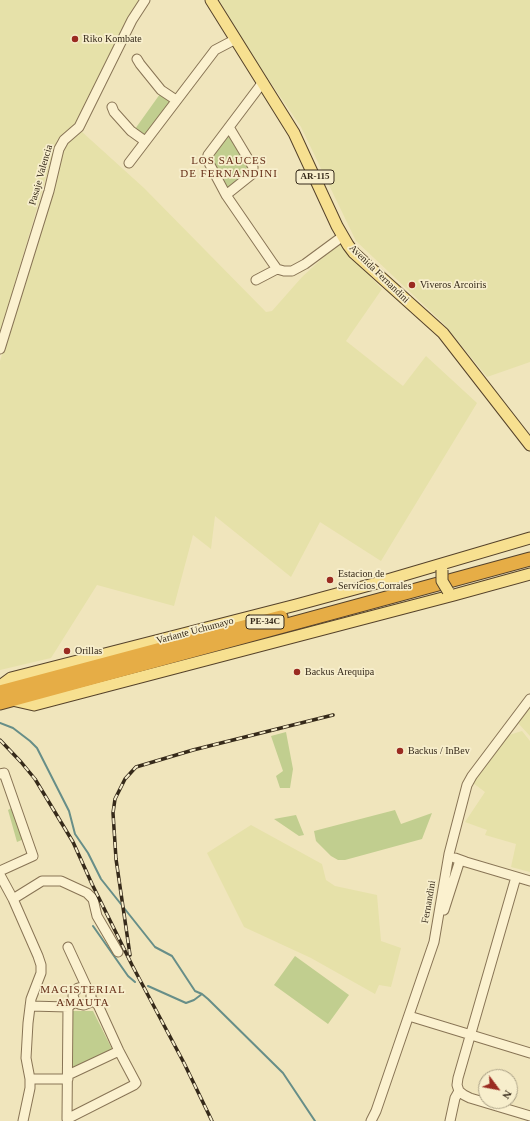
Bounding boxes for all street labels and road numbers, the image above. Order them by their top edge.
street label: Pasaje Valencia [27,143,55,207]
road number: AR-115 [296,170,334,184]
street label: Avenida Fernandini [346,242,412,306]
street label: Variante Uchumayo [155,615,235,647]
road number: PE-34C [246,615,284,629]
street label: Fernandini [419,880,439,924]

